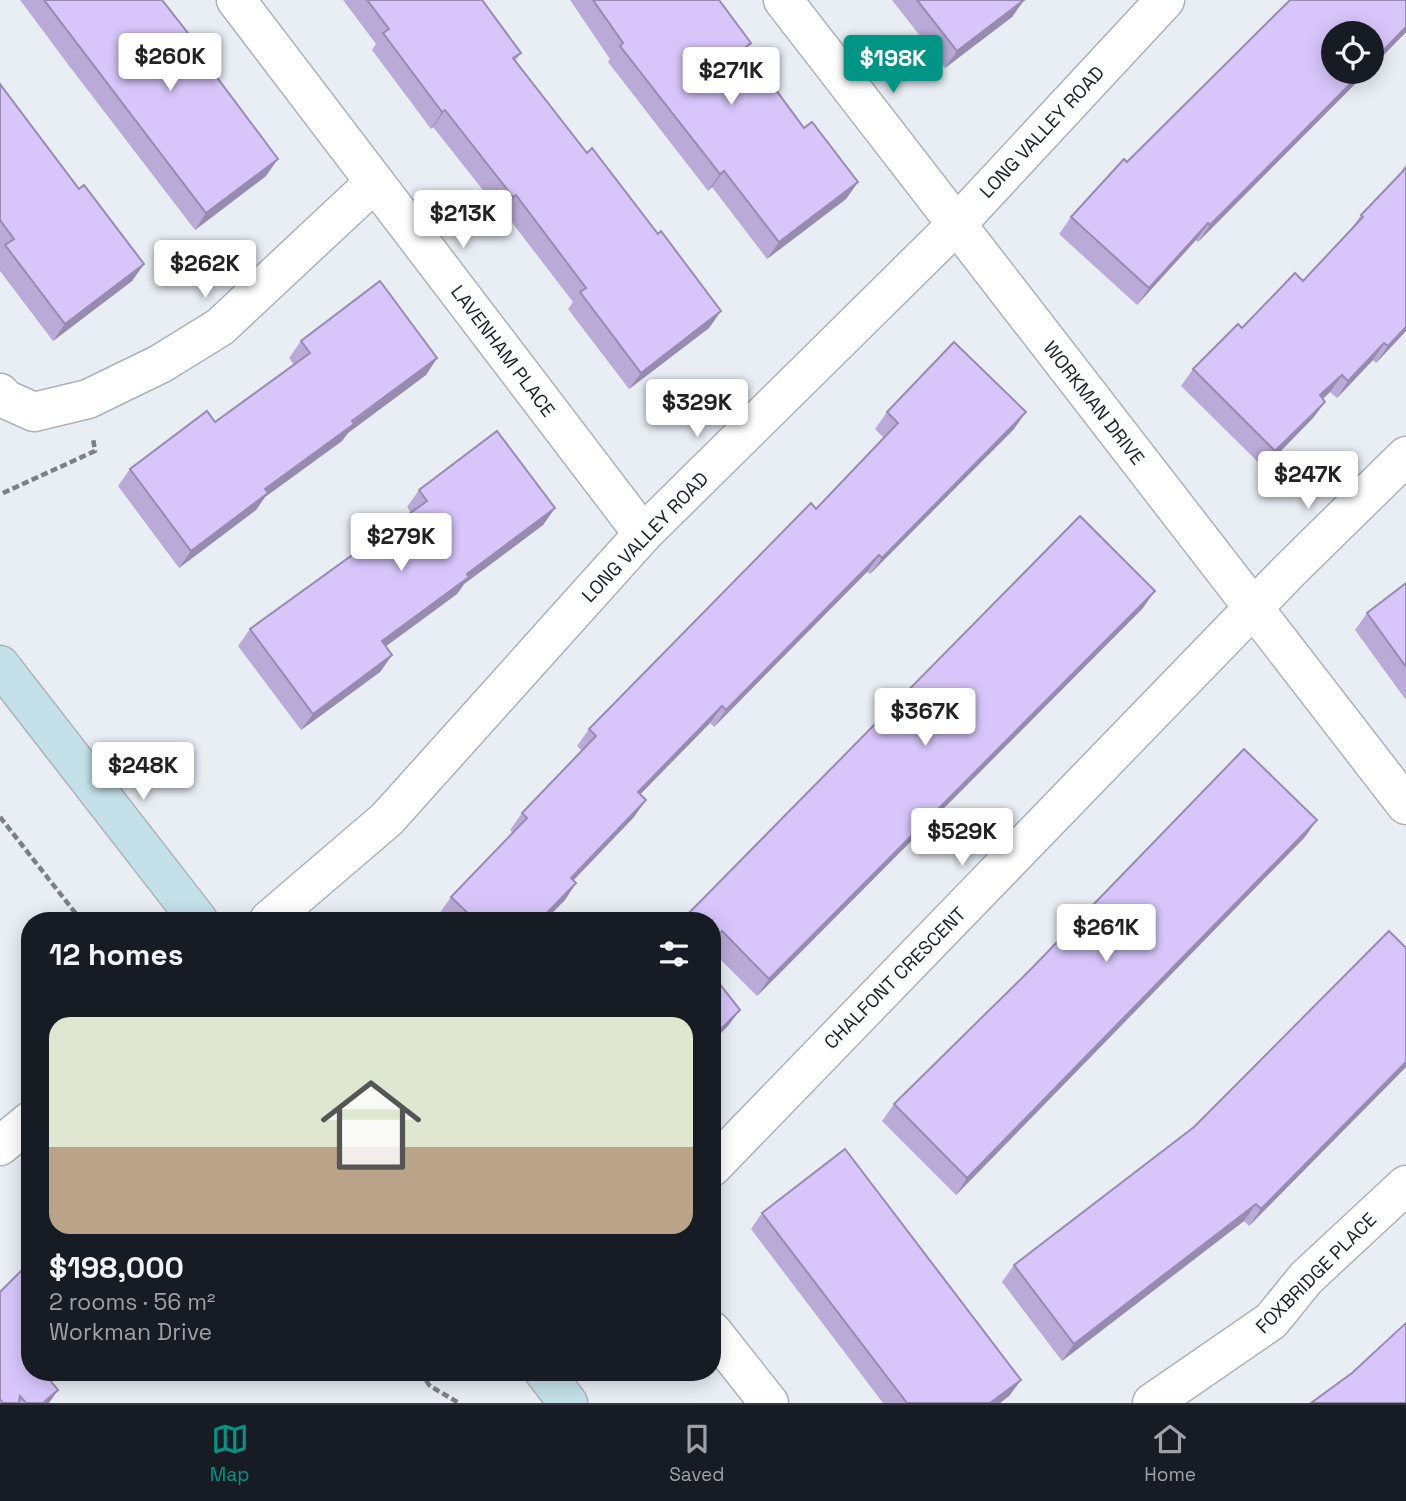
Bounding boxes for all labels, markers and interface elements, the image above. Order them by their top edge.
map controls [1321,21,1384,84]
button: locate [1321,21,1384,84]
pin: $260K [121,34,219,93]
pin: $198K [844,36,942,95]
text: $260K [134,41,206,71]
text: $198K [860,43,926,73]
pin: $271K [682,48,780,107]
text: $271K [699,55,763,85]
street label: LONG VALLEY ROAD [974,61,1110,203]
pin: $213K [414,190,512,250]
text: $213K [430,198,496,228]
pin: $262K [156,240,254,300]
text: $262K [170,248,240,278]
street label: LAVENHAM PLACE [445,280,561,422]
street label: WORKMAN DRIVE [1038,336,1150,470]
pin: $329K [648,380,746,439]
text: $329K [662,387,732,417]
pin: $247K [1259,452,1357,511]
text: $247K [1274,459,1342,489]
street label: LONG VALLEY ROAD [576,466,714,608]
pin: $279K [352,514,450,573]
text: $279K [367,521,435,551]
pin: $367K [876,688,974,748]
text: $367K [891,696,959,726]
pin: $248K [94,742,192,802]
text: $248K [108,750,178,780]
pin: $529K [913,808,1011,868]
text: $529K [927,816,997,846]
street label: CHALFONT CRESCENT [819,902,971,1054]
pin: $261K [1057,904,1155,964]
text: $261K [1073,912,1139,942]
text: 12 homes [49,935,184,974]
icon: filters [655,935,693,973]
icon: home [308,1062,434,1188]
street label: FOXBRIDGE PLACE [1250,1207,1382,1339]
text: $198,000 [49,1248,184,1287]
text: 2 rooms · 56 m² [49,1287,215,1317]
text: Workman Drive [49,1317,212,1347]
tab: Map [210,1420,249,1487]
tab: Saved [669,1420,725,1487]
tab: Home [1144,1420,1196,1487]

